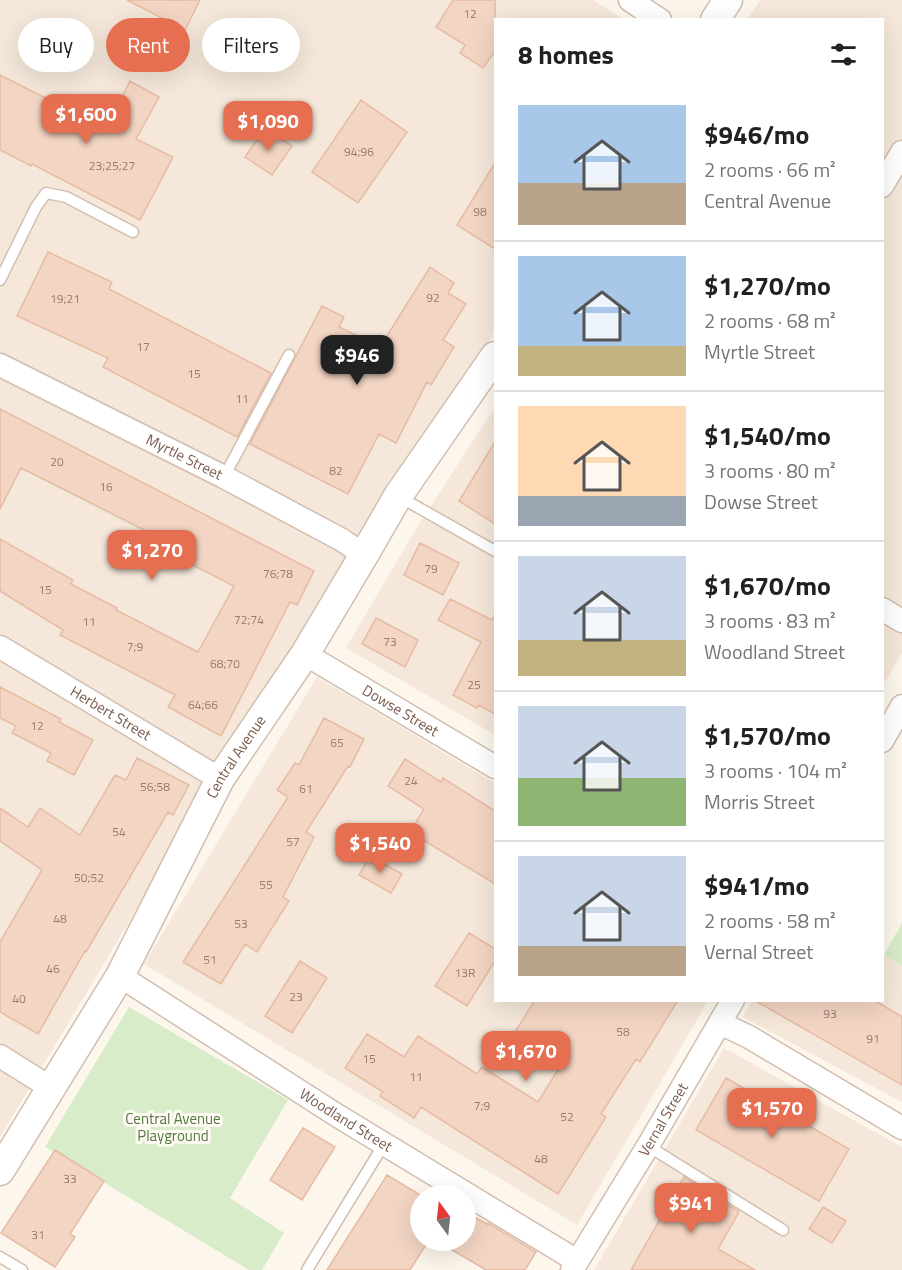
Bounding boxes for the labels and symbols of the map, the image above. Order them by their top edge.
house number: 12 [463,4,477,23]
pin: $1,600 [37,94,135,145]
pin: $1,090 [219,101,317,152]
house number: 94;96 [344,142,374,161]
house number: 23;25;27 [89,156,135,175]
house number: 98 [473,202,487,221]
house number: 92 [426,288,440,307]
house number: 19;21 [50,289,80,308]
pin: $946 [321,335,393,386]
house number: 17 [136,337,150,356]
house number: 15 [187,364,201,383]
house number: 11 [235,389,249,408]
street label: Myrtle Street [142,428,228,486]
house number: 20 [50,452,64,471]
house number: 82 [329,461,343,480]
house number: 16 [99,477,113,496]
pin: $1,270 [103,530,201,581]
house number: 79 [424,559,438,578]
house number: 76;78 [263,564,293,583]
house number: 15 [38,580,52,599]
house number: 72;74 [234,610,264,629]
house number: 11 [82,612,96,631]
house number: 73 [383,632,397,651]
house number: 7;9 [127,637,143,656]
house number: 68;70 [210,654,240,673]
house number: 25 [467,675,481,694]
street label: Dowse Street [358,679,444,742]
street label: Herbert Street [66,680,156,747]
house number: 64;66 [188,695,218,714]
street label: Central Avenue [200,710,271,802]
house number: 12 [30,716,44,735]
house number: 65 [330,733,344,752]
house number: 24 [404,771,418,790]
house number: 56;58 [140,777,170,796]
house number: 61 [299,779,313,798]
house number: 54 [112,822,126,841]
pin: $1,540 [331,823,429,874]
house number: 57 [286,832,300,851]
house number: 50;52 [74,868,104,887]
house number: 55 [259,875,273,894]
house number: 48 [53,909,67,928]
house number: 53 [234,914,248,933]
house number: 51 [203,950,217,969]
house number: 46 [46,959,60,978]
house number: 13R [455,963,475,982]
house number: 23 [289,987,303,1006]
house number: 40 [12,989,26,1008]
house number: 93 [823,1004,837,1023]
house number: 58 [616,1022,630,1041]
house number: 91 [866,1029,880,1048]
pin: $1,670 [477,1031,575,1082]
house number: 15 [362,1049,376,1068]
house number: 11 [409,1067,423,1086]
street label: Vernal Street [632,1077,694,1161]
street label: Woodland Street [295,1082,398,1158]
pin: $1,570 [723,1088,821,1139]
house number: 7;9 [474,1096,490,1115]
park label: Central Avenue Playground [125,1107,221,1147]
house number: 52 [560,1107,574,1126]
house number: 48 [534,1149,548,1168]
house number: 33 [63,1169,77,1188]
pin: $941 [655,1183,727,1234]
north arrow [410,1185,476,1251]
house number: 31 [31,1225,45,1244]

